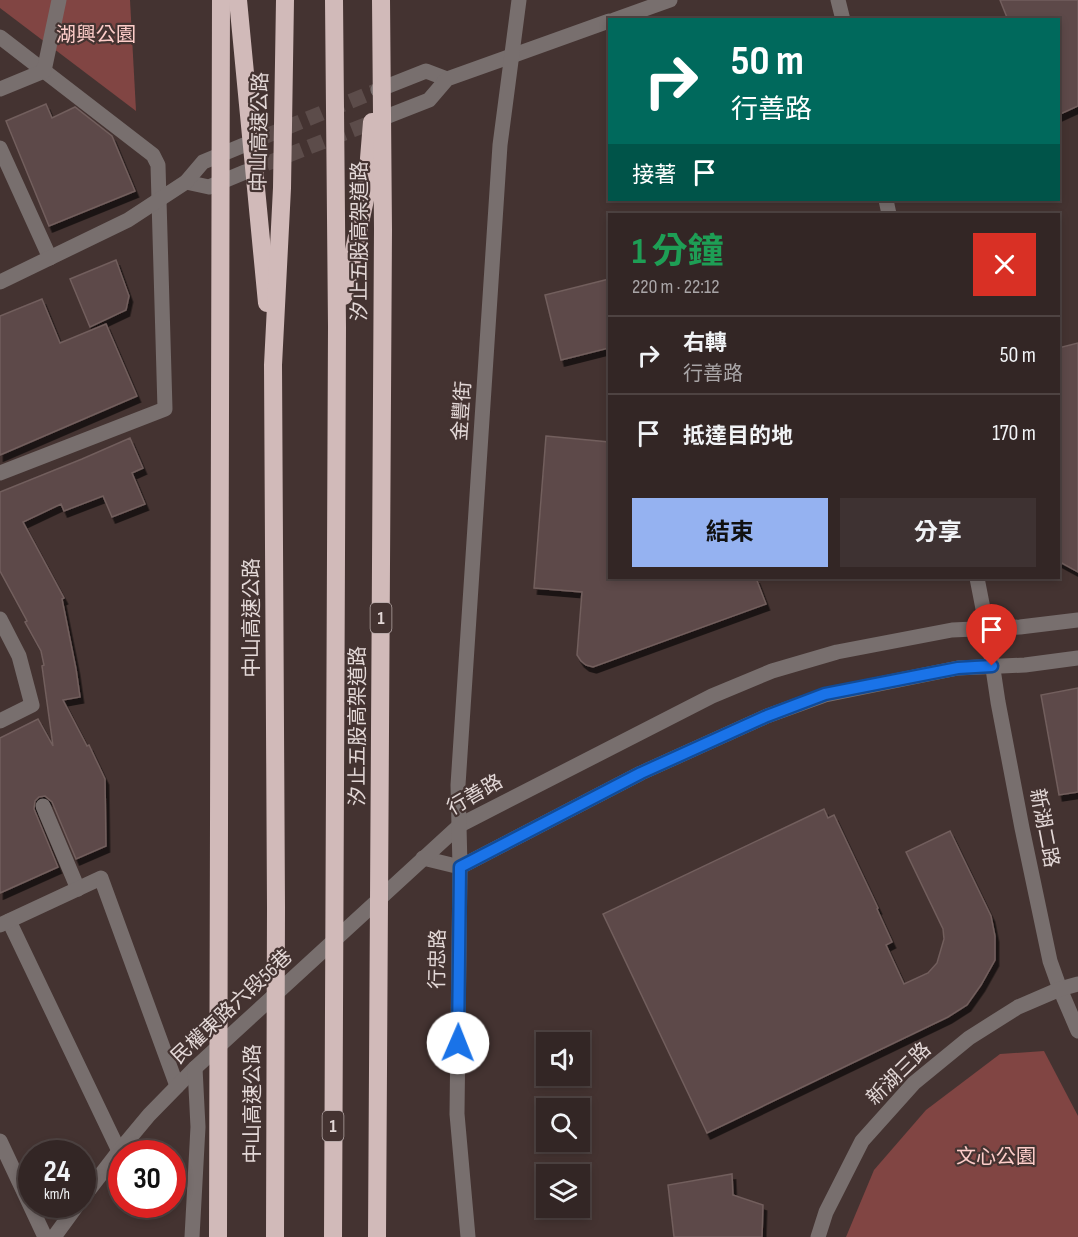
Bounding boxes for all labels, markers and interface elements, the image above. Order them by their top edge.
park label: 湖興公園 [56,23,136,47]
text: 50 m [731,36,804,87]
icon: right [632,42,710,120]
street label: 中山高速公路 [247,72,273,192]
text: 行善路 [731,94,812,126]
icon: arrive [688,156,721,189]
street label: 汐止五股高架道路 [348,161,372,321]
text: 接著 [632,162,676,189]
text: 1 分鐘 [632,231,724,274]
button: close [973,233,1036,296]
text: 220 m · 22:12 [632,275,720,299]
text: 右轉 [683,330,727,357]
icon: right [632,339,665,372]
text: 50 m [1000,342,1036,369]
text: 行善路 [683,362,743,386]
street label: 金豐街 [448,380,476,442]
icon: arrive [632,417,665,450]
text: 170 m [992,420,1036,447]
text: 抵達目的地 [683,423,793,450]
button: 結束 [632,498,828,567]
button: 分享 [840,498,1036,567]
street label: 中山高速公路 [240,558,264,678]
road number: 1 [370,603,392,633]
pin [966,604,1017,666]
icon: arrive [975,613,1008,646]
street label: 汐止五股高架道路 [346,646,370,806]
street label: 行善路 [443,770,507,820]
street label: 新湖二路 [1025,786,1063,870]
street label: 行忠路 [425,929,451,989]
street label: 民權東路六段56巷 [166,945,298,1069]
position arrow [426,1011,490,1075]
map controls [536,1032,590,1218]
button: sound [536,1032,590,1086]
street label: 新湖三路 [862,1038,936,1110]
street label: 中山高速公路 [241,1044,265,1164]
button: search [536,1098,590,1152]
road number: 1 [322,1111,344,1141]
speed limit sign: 30 [108,1140,186,1218]
park label: 文心公園 [956,1145,1036,1169]
text: 24 [44,1154,70,1190]
button: layers [536,1164,590,1218]
text: km/h [44,1185,70,1204]

